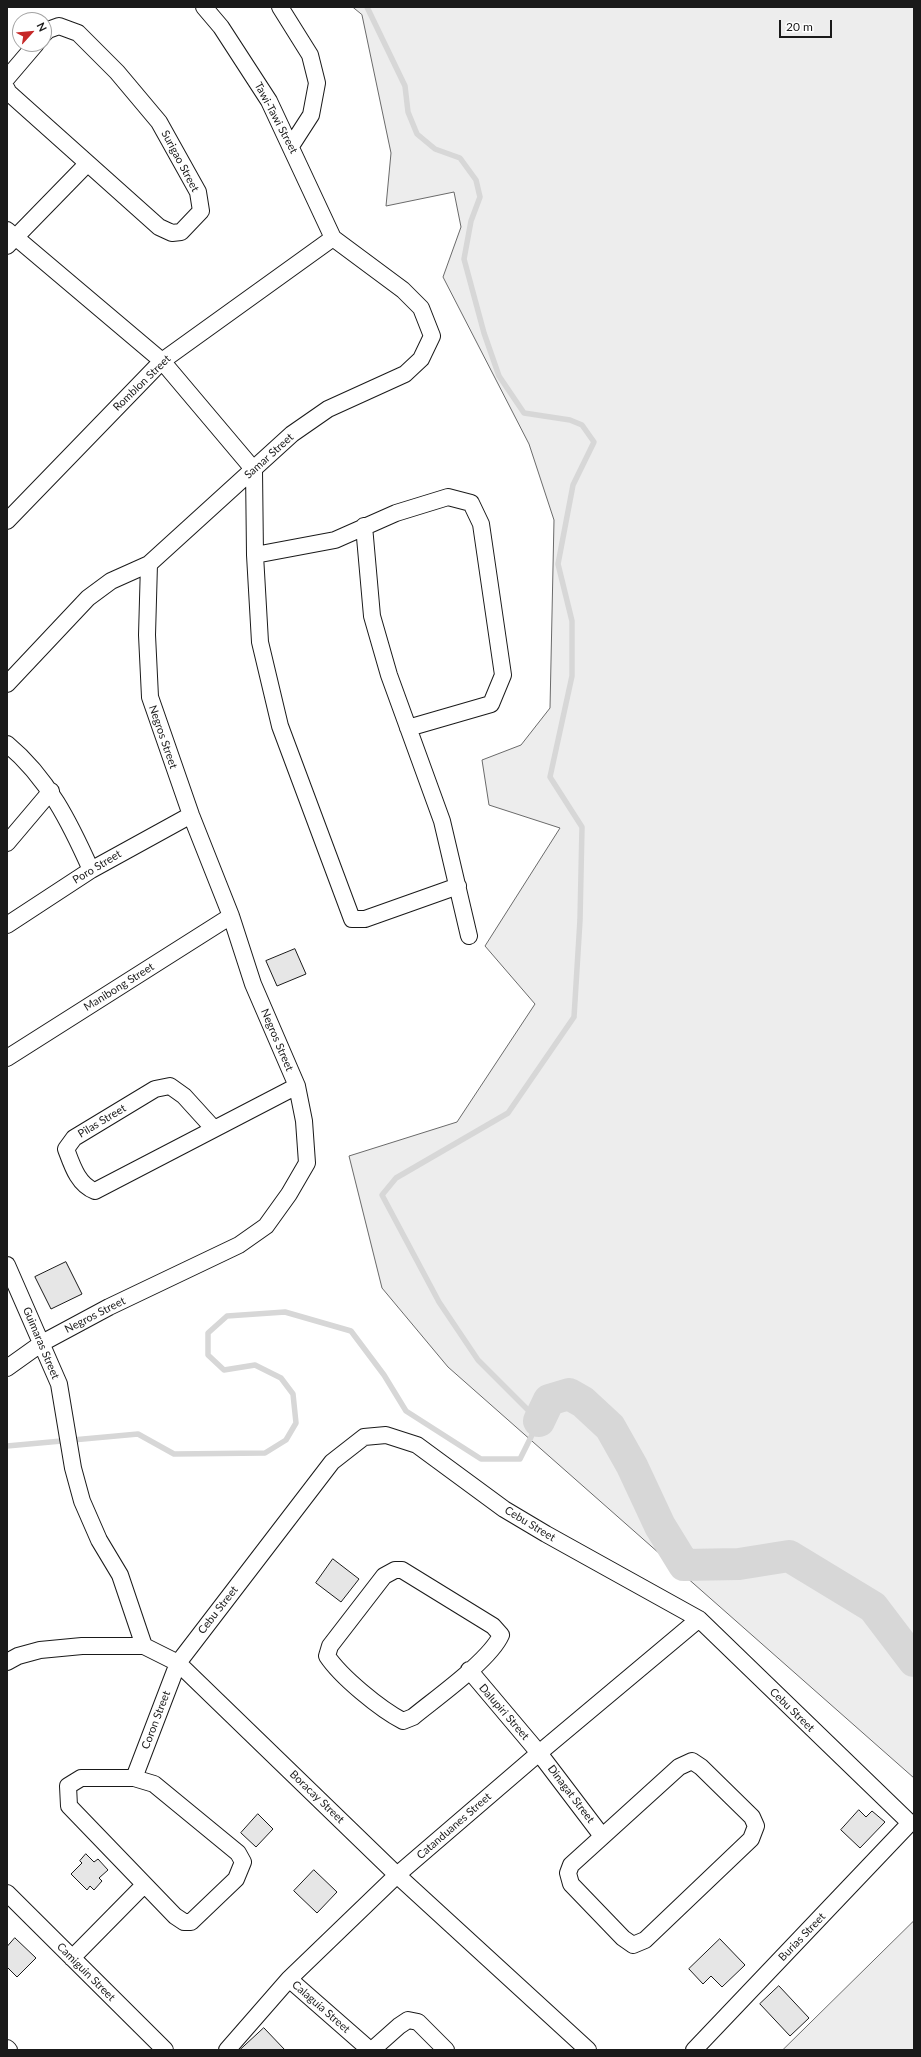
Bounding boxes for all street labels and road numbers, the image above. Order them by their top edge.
street label: Tawi-Tawi Street [252,80,300,156]
street label: Surigao Street [158,128,202,194]
street label: Romblon Street [111,352,173,414]
street label: Samar Street [242,430,296,482]
street label: Negros Street [146,704,180,770]
street label: Poro Street [70,847,124,887]
street label: Manibong Street [81,960,157,1014]
street label: Negros Street [258,1007,296,1073]
street label: Pilas Street [76,1101,128,1141]
street label: Negros Street [62,1294,128,1336]
street label: Guimaras Street [20,1305,62,1381]
street label: Cebu Street [502,1504,558,1544]
street label: Cebu Street [195,1583,241,1637]
street label: Dalupiri Street [476,1681,532,1743]
street label: Cebu Street [767,1685,817,1735]
street label: Coron Street [139,1689,173,1751]
street label: Dinagat Street [545,1762,597,1826]
street label: Boracay Street [287,1768,347,1826]
street label: Catanduanes Street [414,1790,494,1862]
street label: Burias Street [776,1910,828,1964]
street label: Camiguin Street [54,1940,118,2004]
street label: Calaguia Street [289,1978,353,2036]

